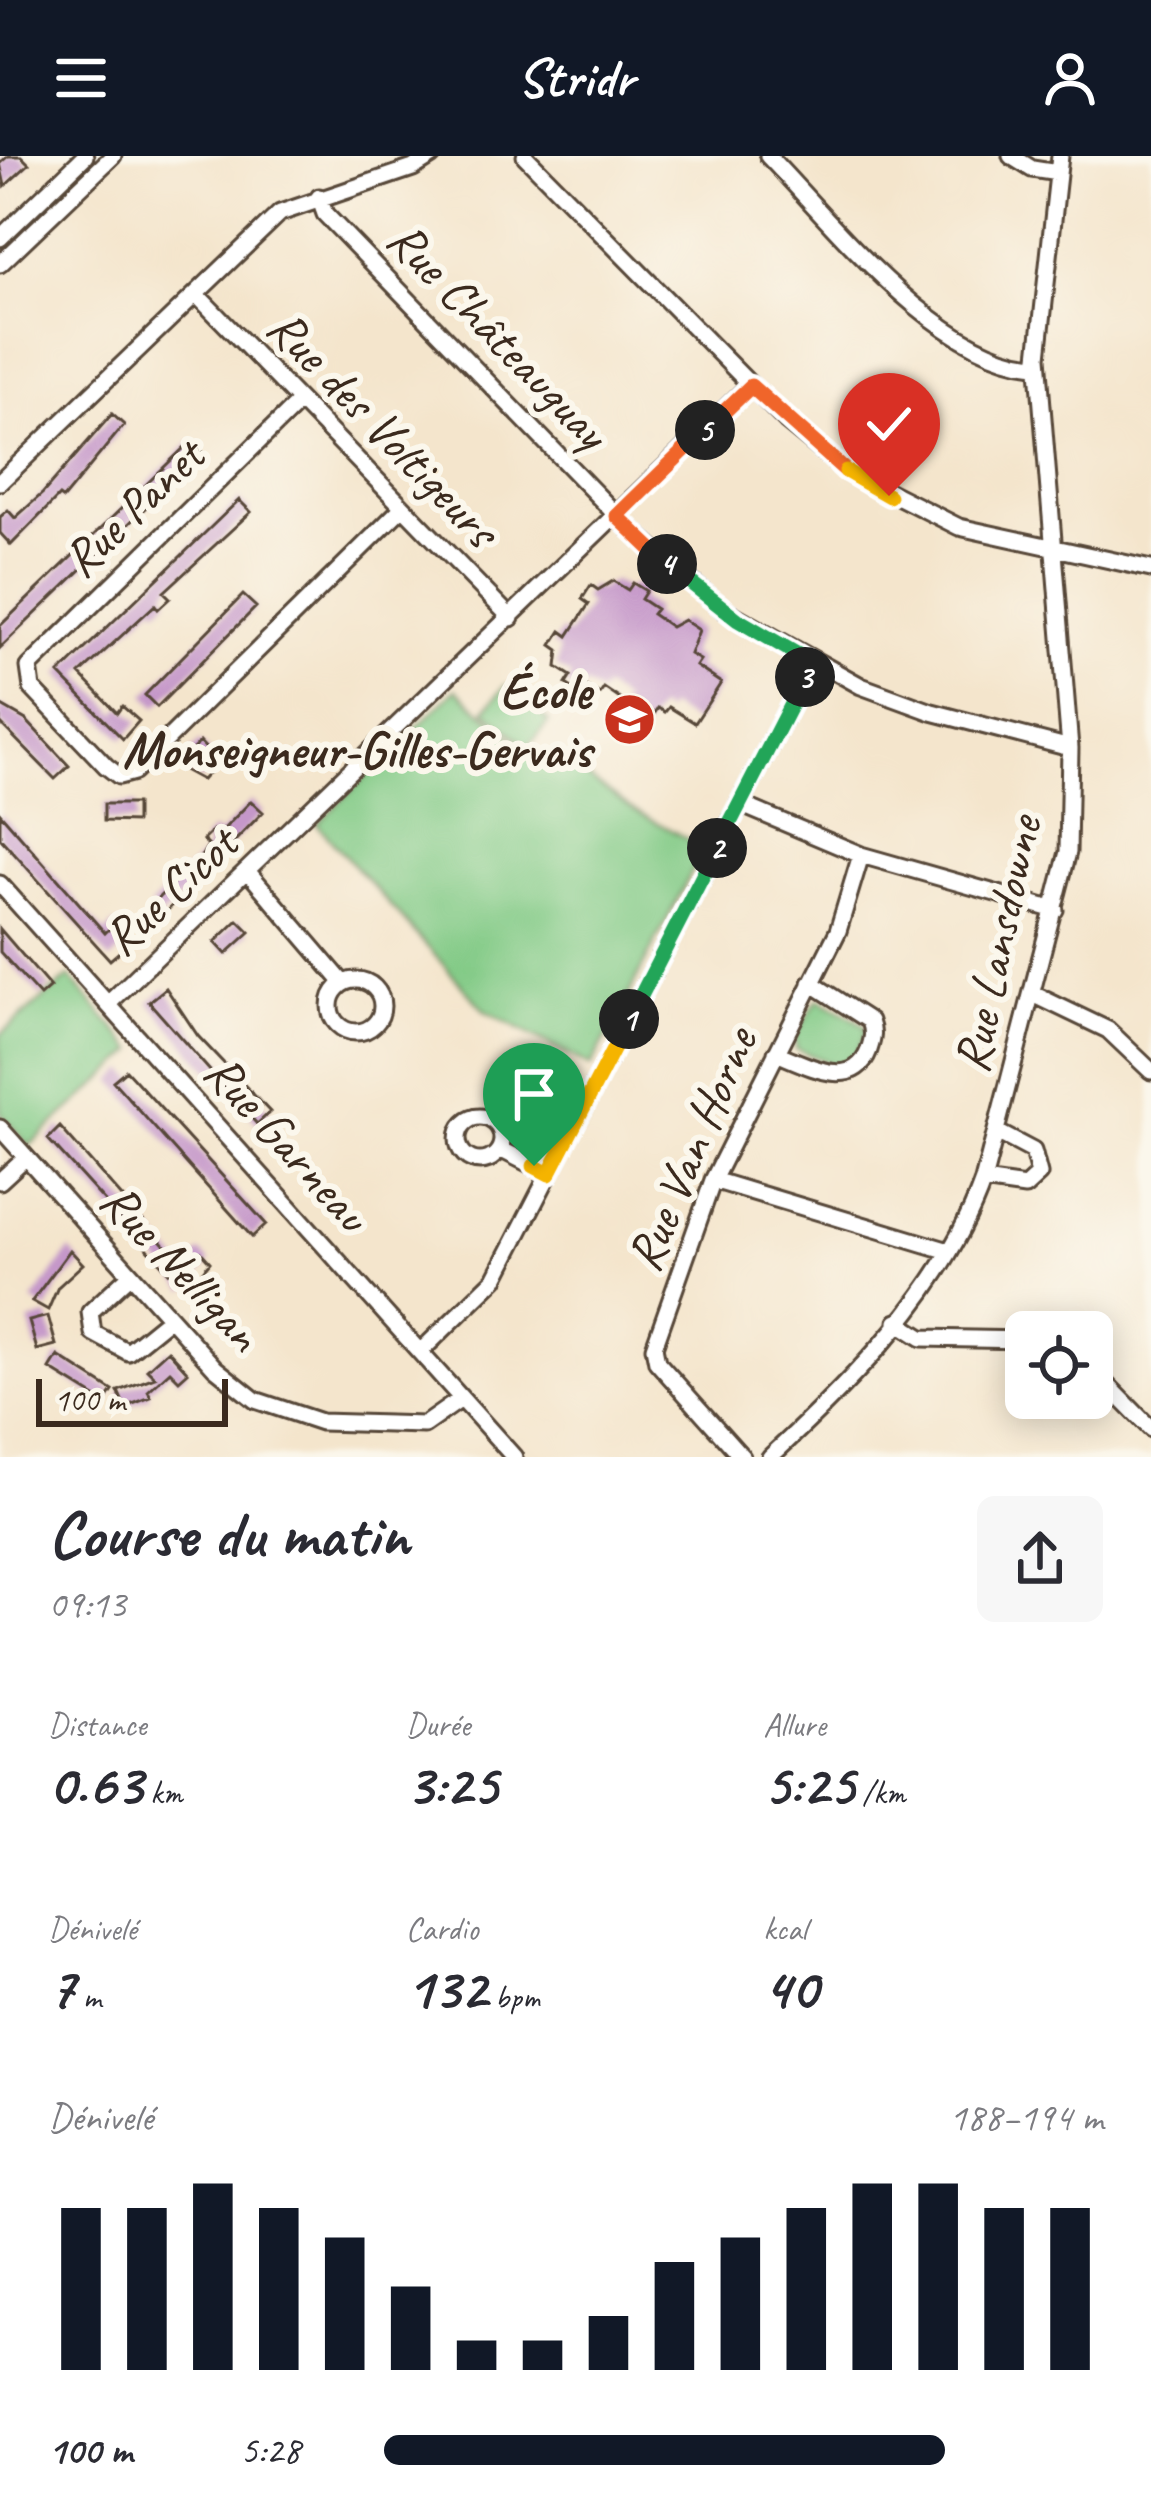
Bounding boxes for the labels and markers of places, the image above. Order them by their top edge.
pin [838,373,940,496]
pin: 5 [675,400,735,460]
pin: 4 [637,534,697,594]
pin: 3 [775,647,835,707]
place label: École Monseigneur-Gilles-Gervais [123,659,596,782]
school or university icon: École Monseigneur-Gilles-Gervais [602,691,658,747]
pin: 2 [687,818,747,878]
pin: 1 [599,989,659,1049]
pin [483,1043,585,1166]

